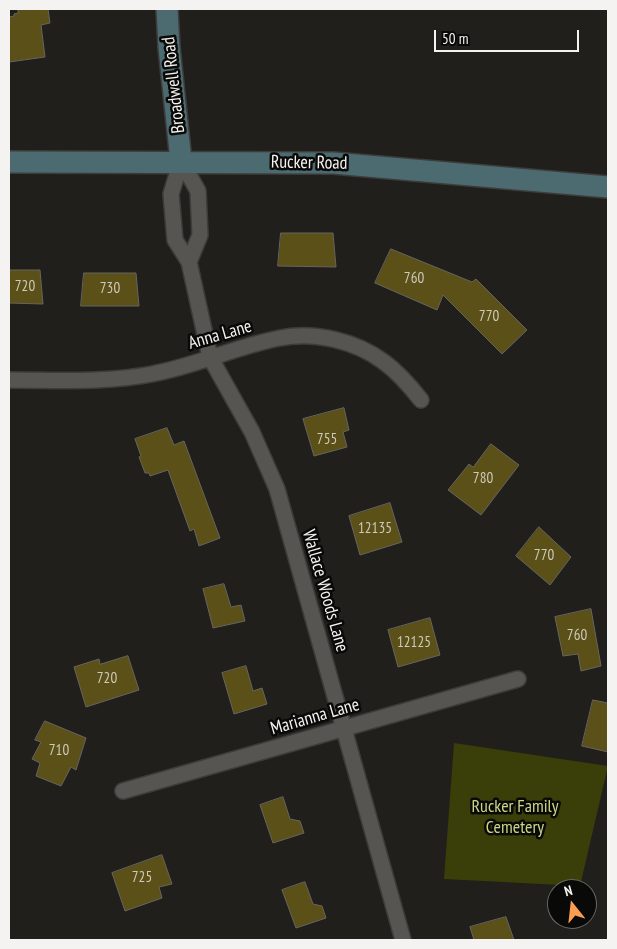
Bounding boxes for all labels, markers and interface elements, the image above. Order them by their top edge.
scale bar [437,20,582,52]
text: 50 m [442,29,468,48]
street label: Broadwell Road [158,36,190,134]
street label: Rucker Road [271,152,347,174]
house number: 760 [404,270,424,288]
house number: 720 [15,278,35,296]
house number: 730 [100,280,120,298]
house number: 770 [479,308,499,326]
street label: Anna Lane [186,316,254,354]
house number: 755 [317,431,337,449]
house number: 780 [473,470,493,488]
house number: 12135 [358,520,392,538]
street label: Wallace Woods Lane [297,527,353,655]
house number: 770 [534,547,554,565]
house number: 760 [567,627,587,645]
house number: 12125 [397,634,431,652]
house number: 720 [97,670,117,688]
street label: Marianna Lane [268,694,362,740]
house number: 710 [49,742,69,760]
park label: Rucker Family Cemetery [471,796,559,839]
house number: 725 [132,869,152,887]
north arrow [547,879,597,929]
text: N [562,881,574,900]

